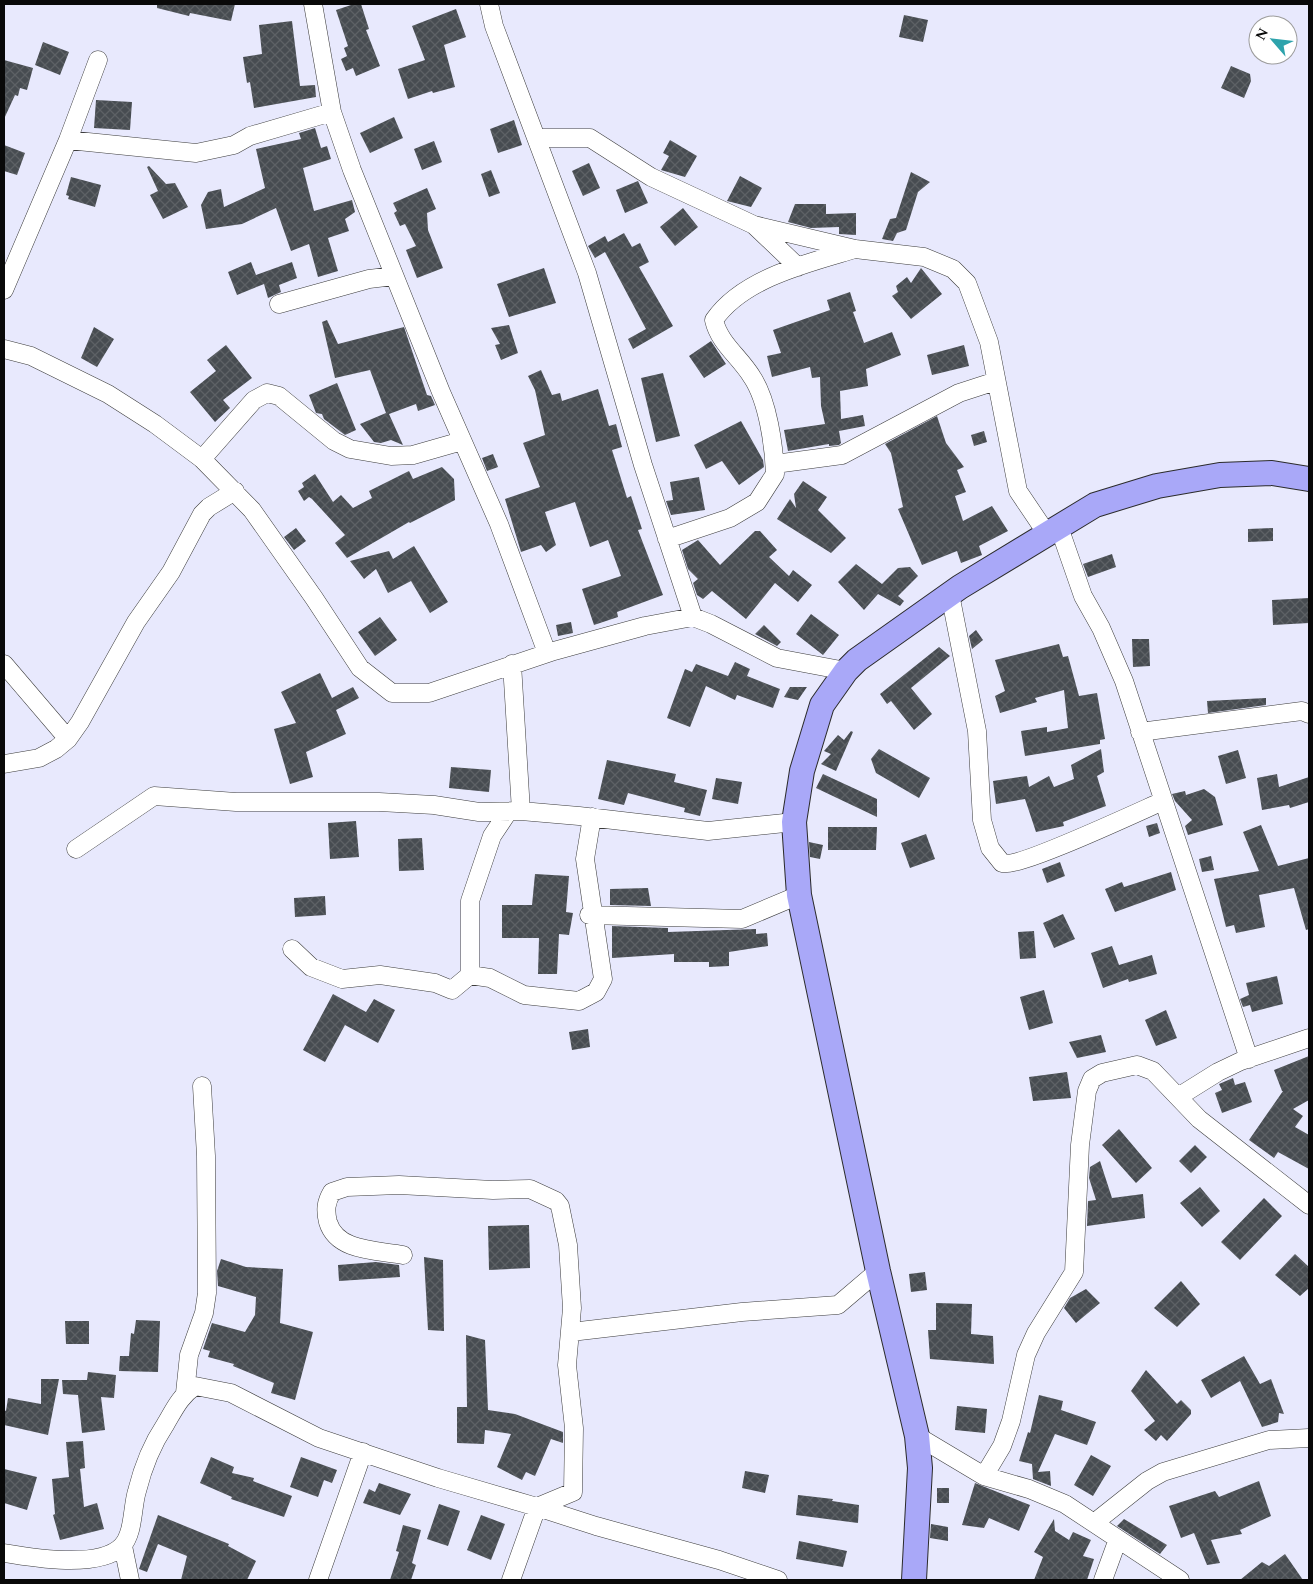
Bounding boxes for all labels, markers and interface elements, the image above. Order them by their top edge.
north arrow [1248,15,1298,65]
text: N [1250,24,1274,44]

